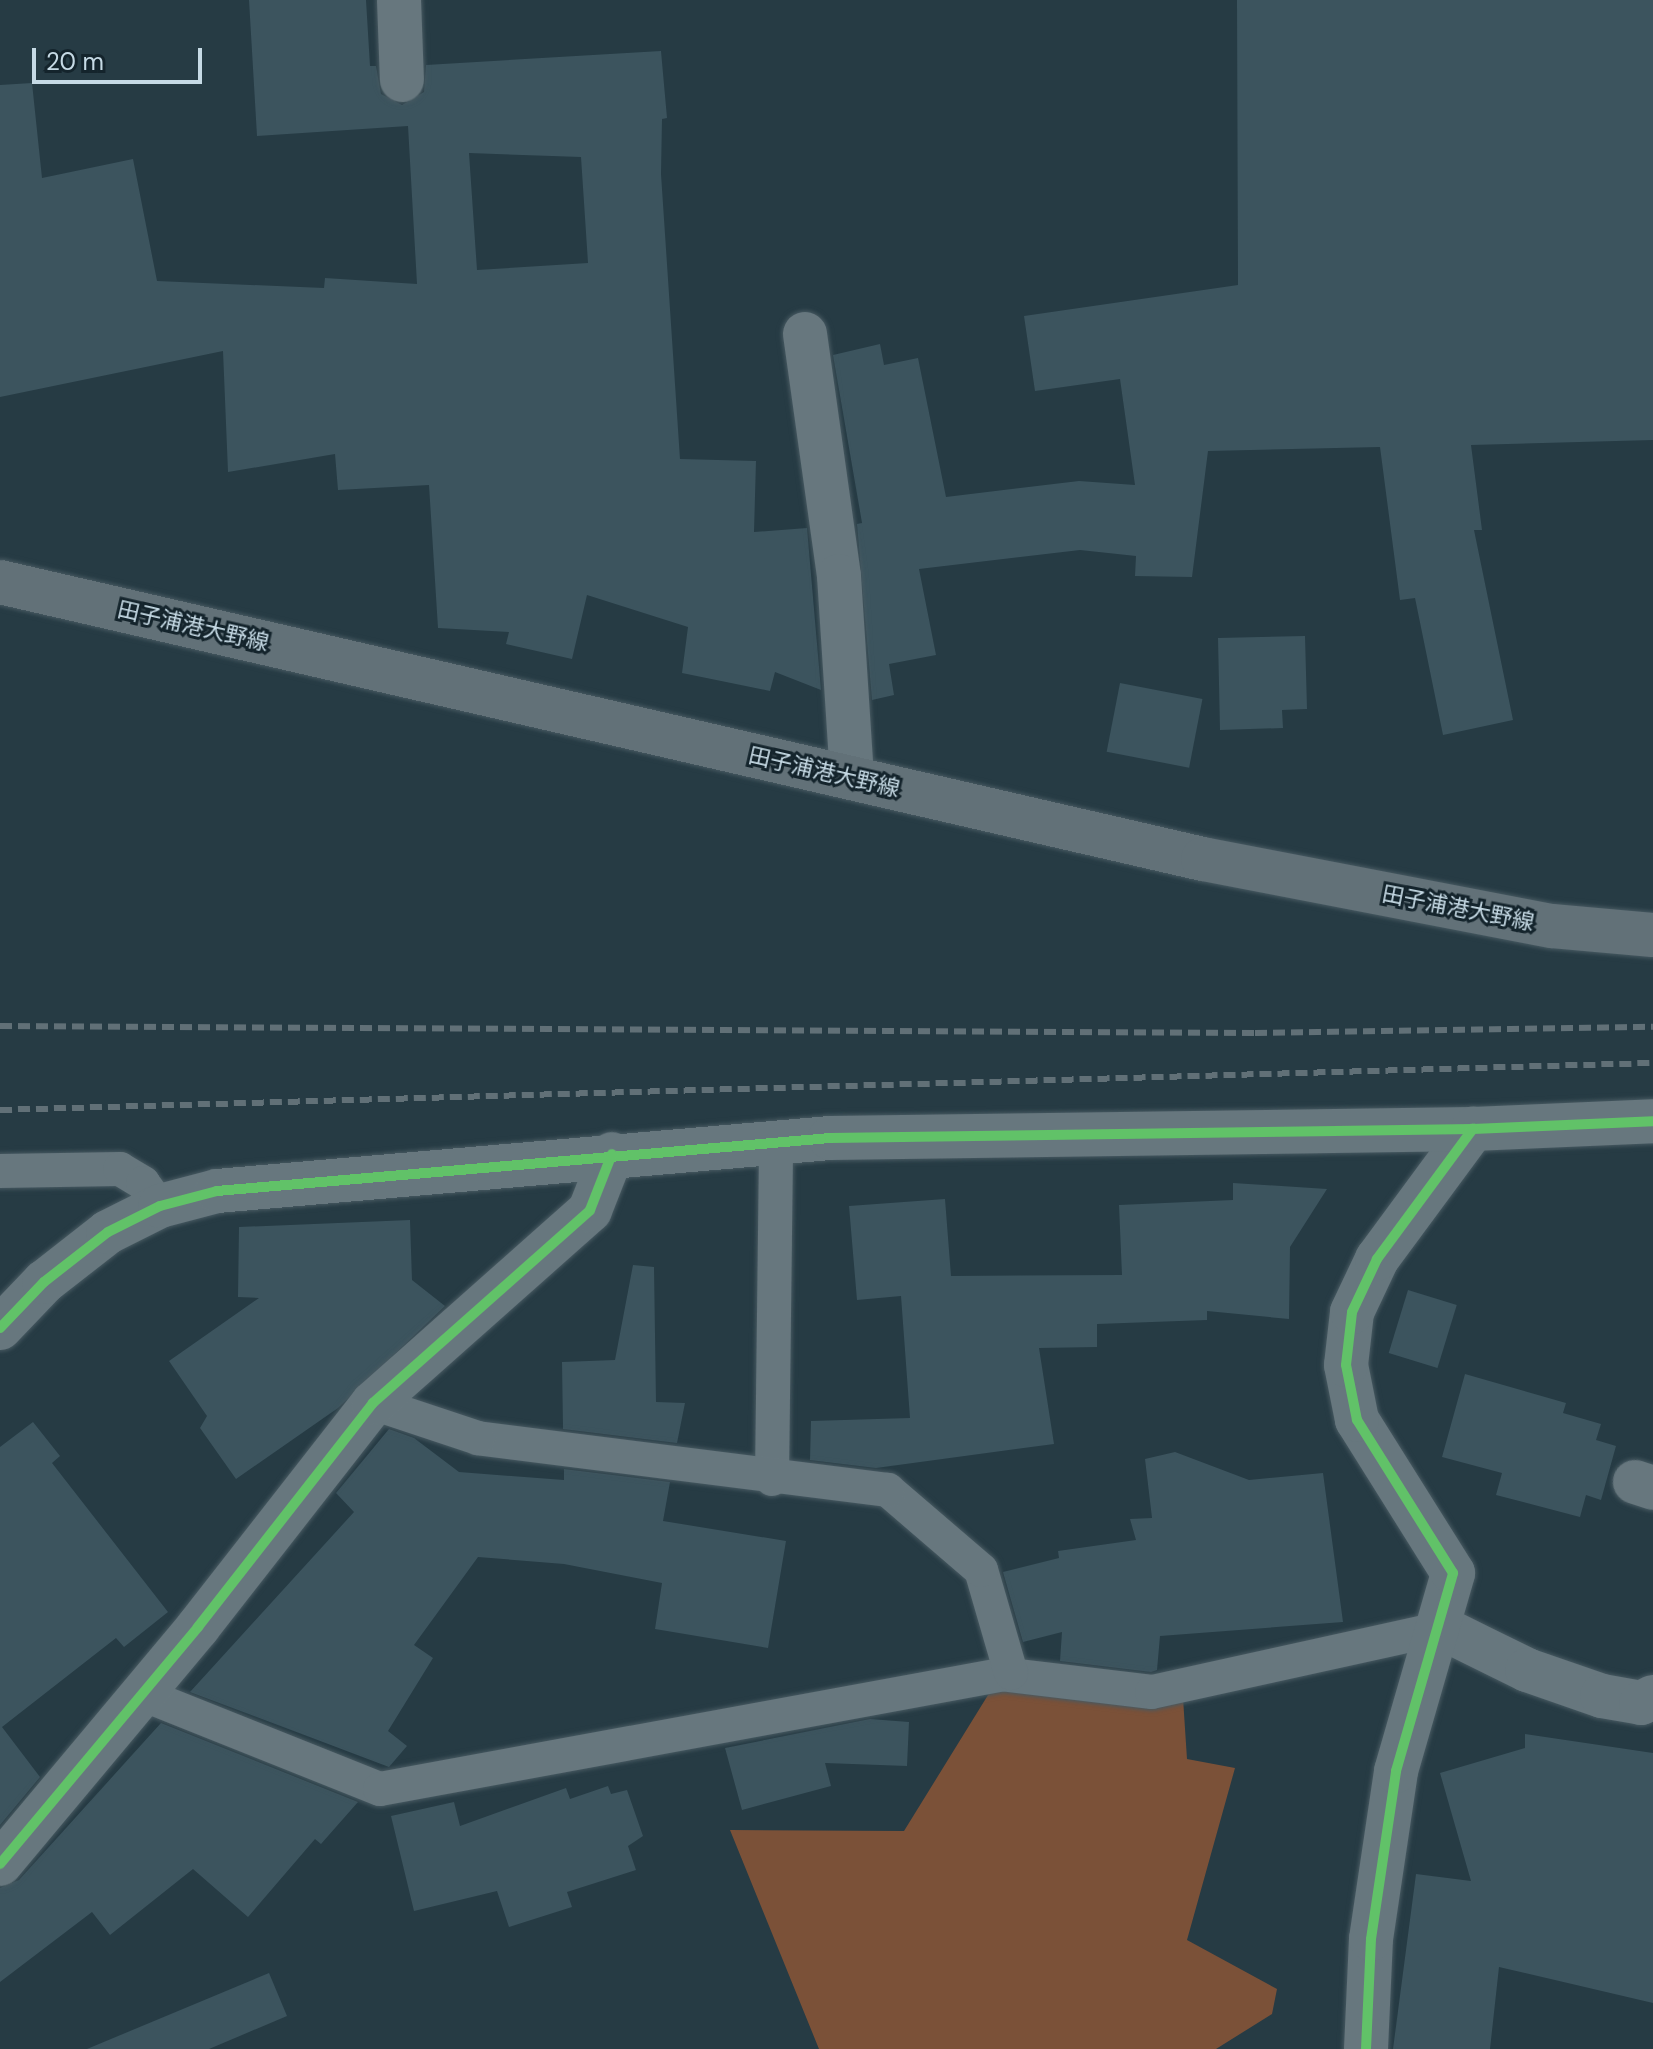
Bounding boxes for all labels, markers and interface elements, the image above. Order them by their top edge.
scale bar [36,32,206,82]
text: 20 m [46,46,104,77]
street label: 田子浦港大野線 [115,596,271,656]
street label: 田子浦港大野線 [746,742,902,802]
street label: 田子浦港大野線 [1380,880,1536,936]

